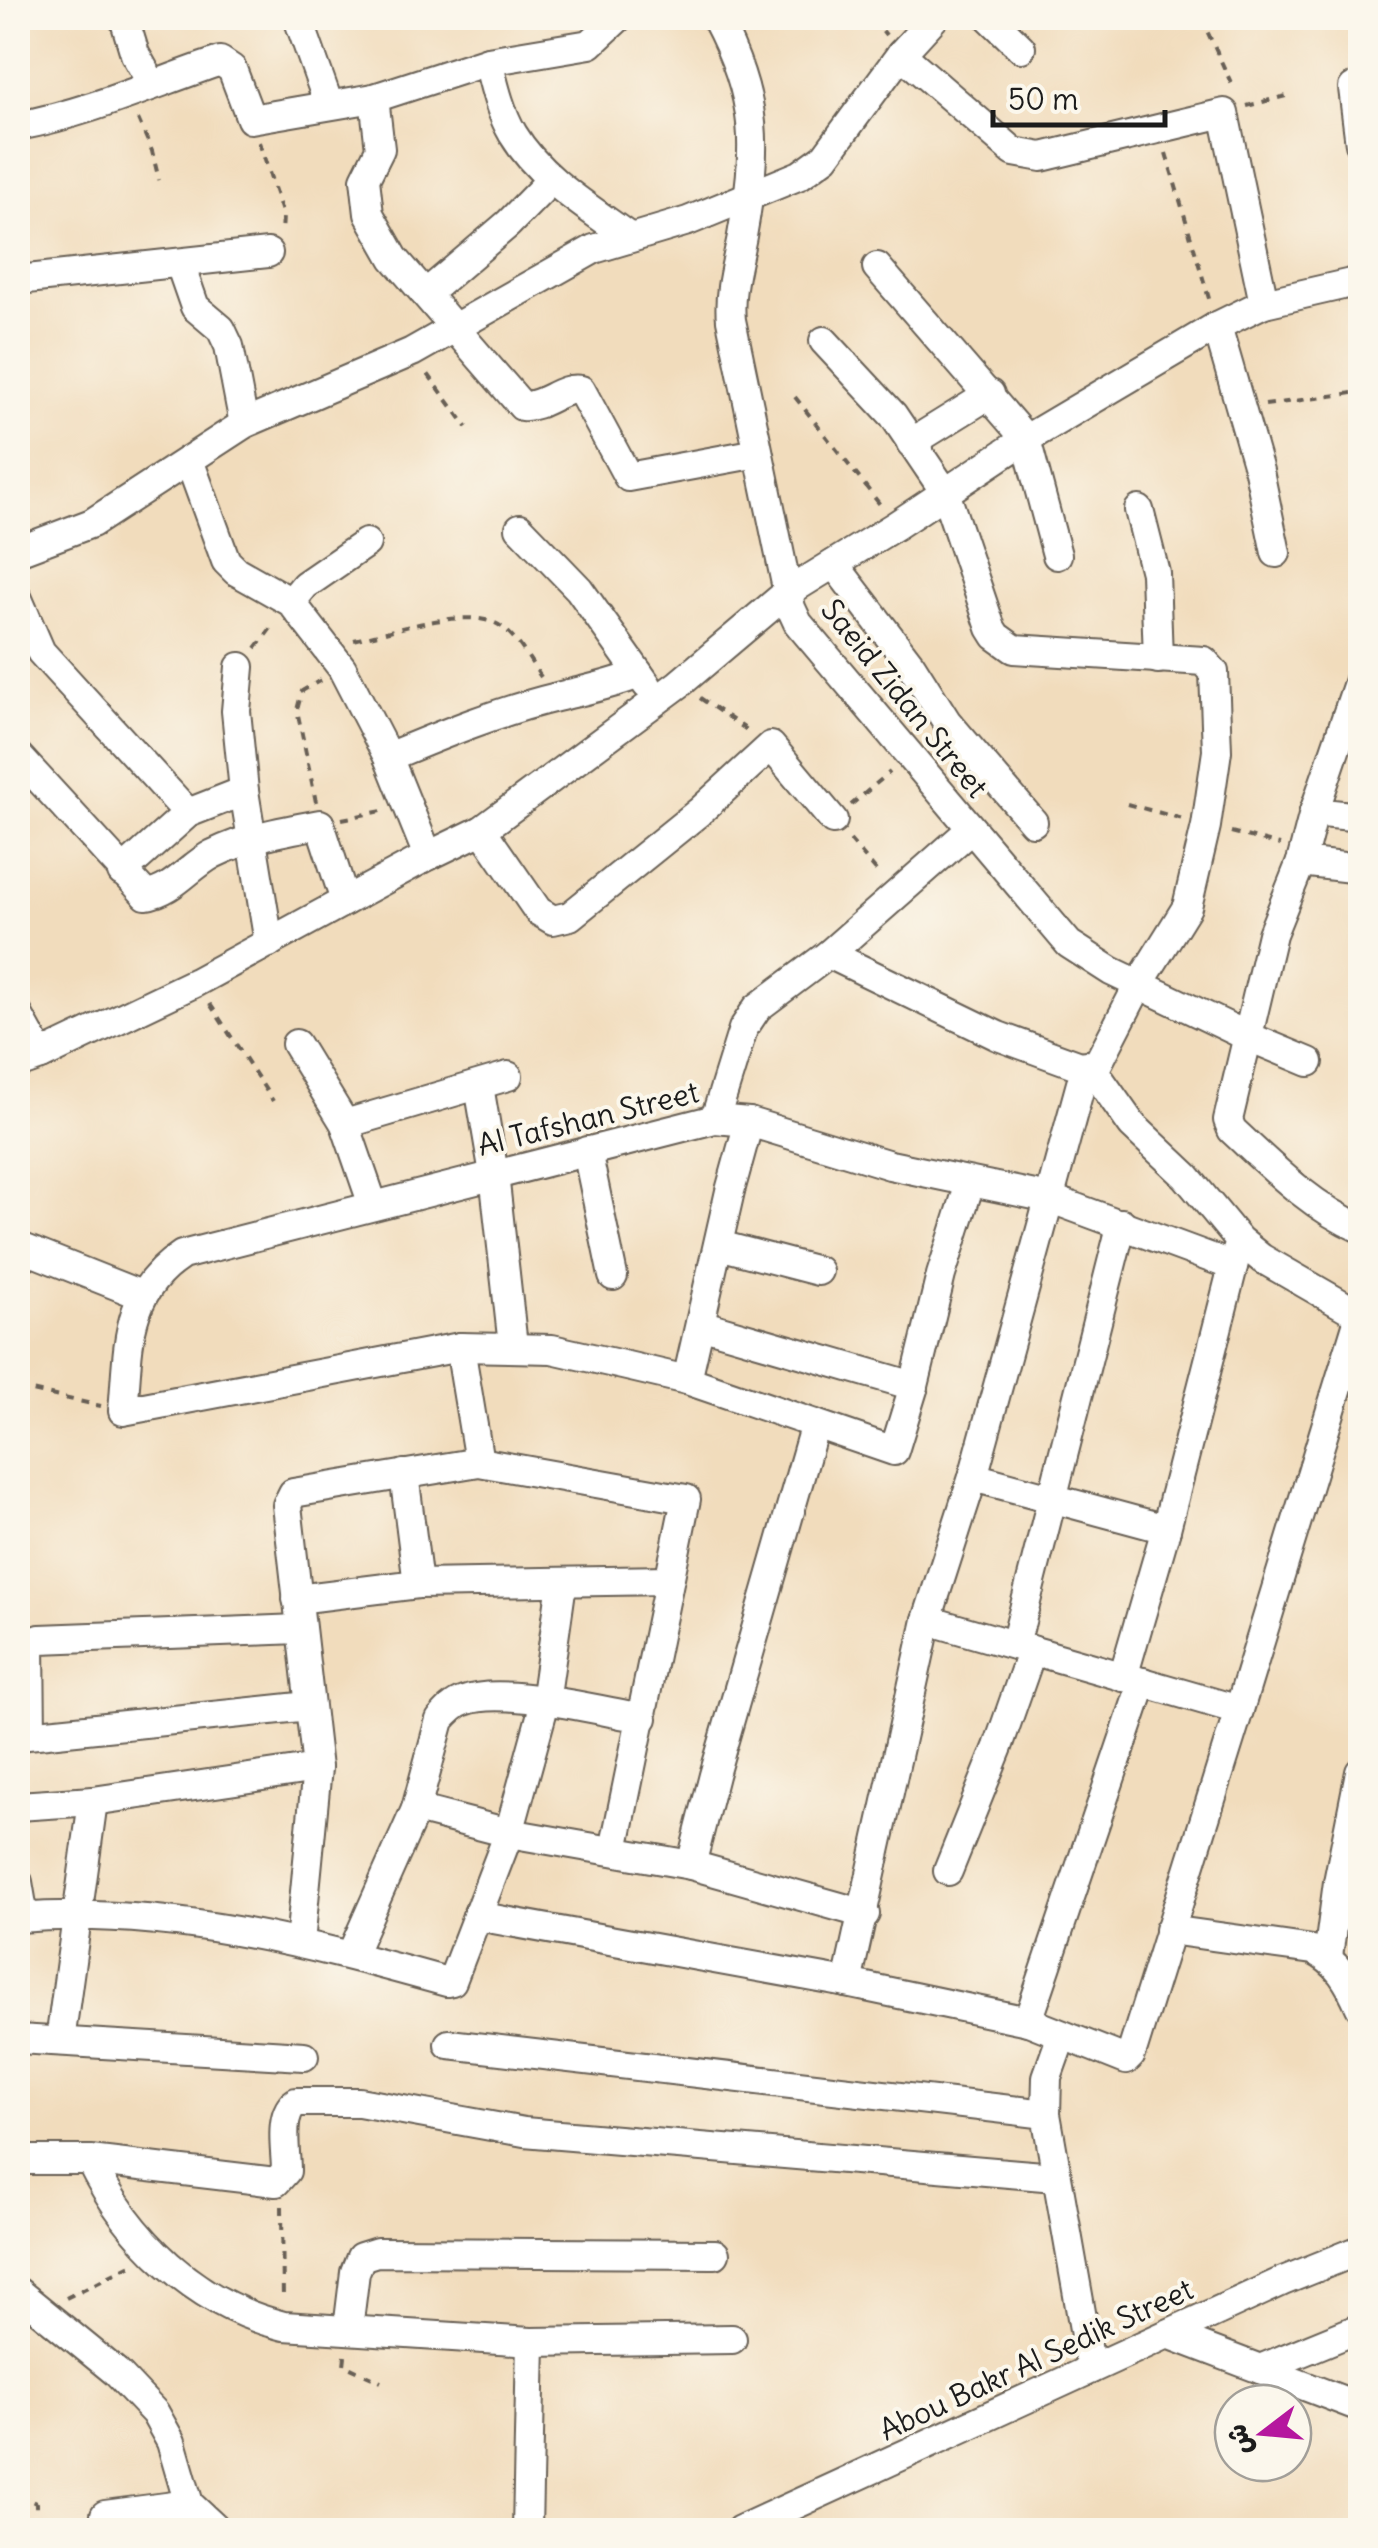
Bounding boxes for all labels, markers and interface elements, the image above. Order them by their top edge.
scale bar [993,65,1166,127]
text: 50 m [1008,80,1078,118]
street label: Saeid Zidan Street [813,591,997,805]
street label: Al Tafshan Street [474,1072,702,1164]
street label: Abou Bakr Al Sedik Street [873,2270,1199,2448]
north arrow [1213,2383,1313,2483]
text: ش [1217,2420,1261,2460]

